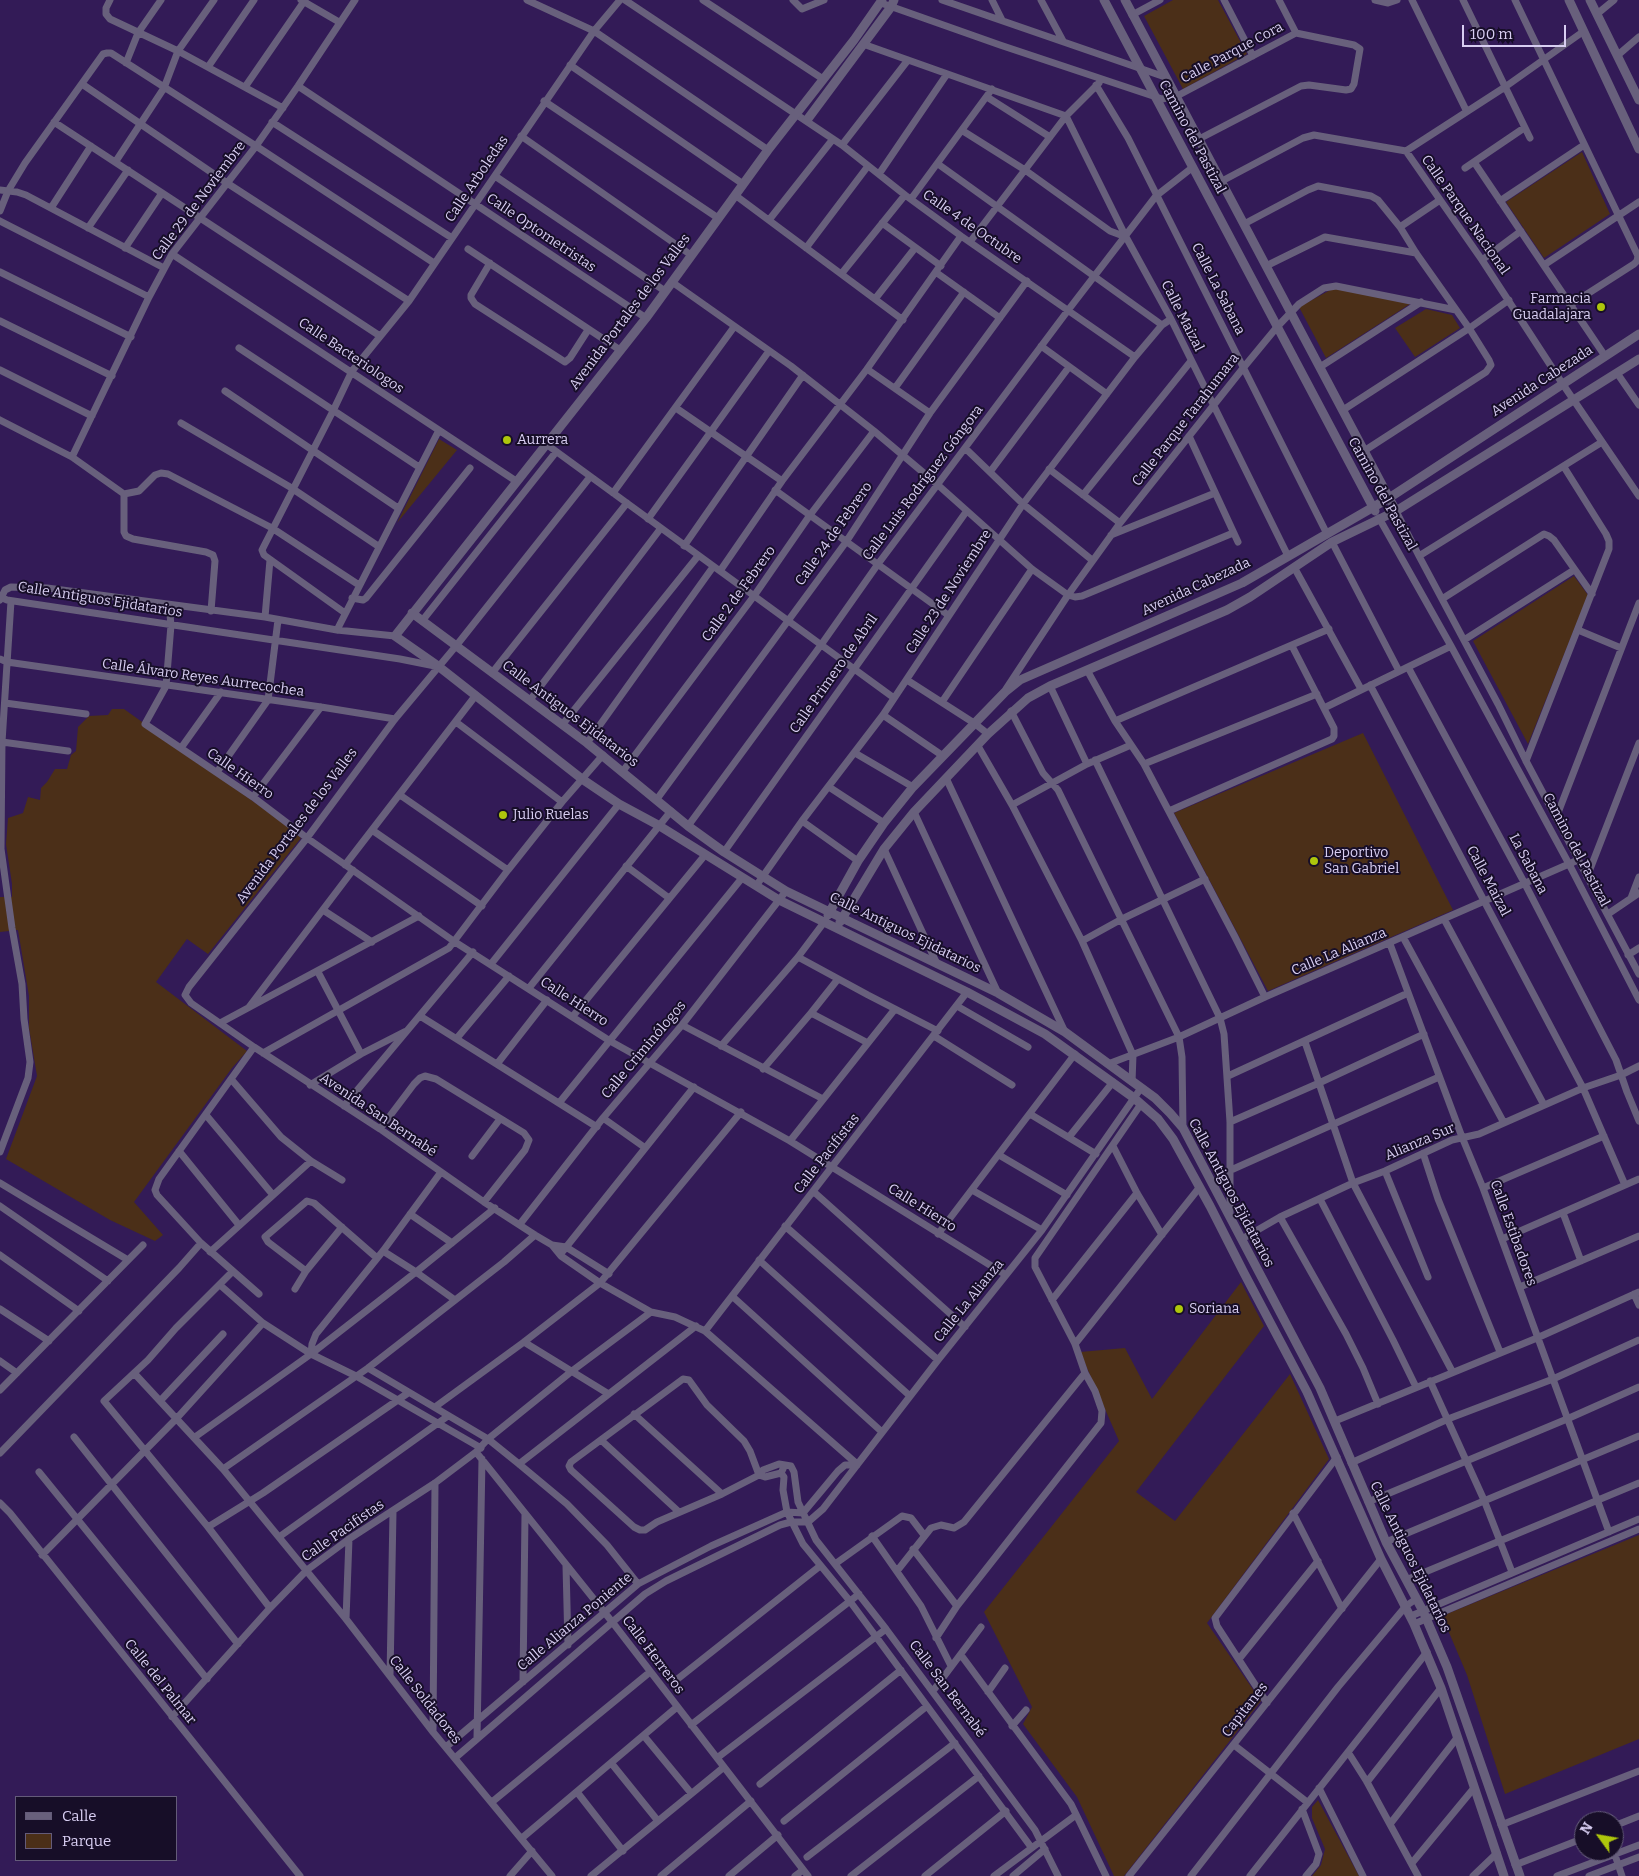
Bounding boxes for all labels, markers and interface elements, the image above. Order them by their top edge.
scale bar [1464,15,1568,47]
street label: Calle Parque Cora [1178,19,1286,87]
text: 100 m [1470,25,1513,43]
street label: Camino del Pastizal [1155,77,1229,197]
street label: Calle Arboledas [442,133,512,225]
street label: Calle 29 de Noviembre [149,138,249,264]
street label: Calle Parque Nacional [1417,152,1513,278]
street label: Calle 4 de Octubre [919,186,1025,268]
street label: Calle Optometristas [483,190,599,276]
street label: Avenida Portales de los Valles [566,231,694,393]
street label: Calle La Sabana [1188,240,1248,338]
street label: Calle Maizal [1157,278,1207,354]
place label: Farmacia Guadalajara [1512,291,1591,324]
marker: Farmacia Guadalajara [1595,301,1607,313]
street label: Calle Bacteriologos [295,315,407,397]
street label: Avenida Cabezada [1488,342,1596,420]
street label: Calle Parque Tarahumara [1129,350,1243,490]
street label: Calle Luis Rodríguez Góngora [859,402,987,564]
place label: Aurrera [517,432,568,448]
marker: Aurrera [501,434,513,446]
street label: Camino del Pastizal [1344,435,1420,553]
street label: Calle 24 de Febrero [792,479,876,589]
street label: Calle 23 de Noviembre [903,527,995,657]
street label: Calle 2 de Febrero [699,543,779,645]
street label: Avenida Cabezada [1139,554,1253,620]
street label: Calle Antiguos Ejidatarios [17,579,183,621]
street label: Calle Primero de Abril [786,611,882,737]
street label: Calle Álvaro Reyes Aurrecochea [101,655,305,701]
street label: Calle Antiguos Ejidatarios [499,657,641,771]
street label: Calle Hierro [203,745,277,803]
street label: Avenida Portales de los Valles [233,745,361,907]
street label: Camino del Pastizal [1539,790,1613,910]
place label: Julio Ruelas [513,807,589,823]
marker: Julio Ruelas [497,809,509,821]
street label: La Sabana [1505,831,1551,897]
street label: Calle Maizal [1462,843,1514,919]
place label: Deportivo San Gabriel [1324,845,1399,878]
marker: Deportivo San Gabriel [1308,855,1320,867]
street label: Calle Antiguos Ejidatarios [827,889,983,977]
street label: Calle La Alianza [1289,924,1389,980]
street label: Calle Hierro [537,974,611,1030]
street label: Calle Criminólogos [598,998,690,1102]
street label: Avenida San Bernabé [316,1069,440,1161]
street label: Calle Pacifistas [791,1111,863,1197]
street label: Calle Antiguos Ejidatarios [1185,1116,1277,1270]
street label: Alianza Sur [1382,1120,1458,1164]
street label: Calle Estibadores [1486,1178,1540,1288]
street label: Calle Hierro [885,1180,959,1236]
street label: Calle La Alianza [931,1256,1007,1346]
place label: Soriana [1189,1301,1239,1317]
marker: Soriana [1173,1303,1185,1315]
street label: Calle Antiguos Ejidatarios [1366,1479,1454,1635]
street label: Calle Pacifistas [298,1496,388,1566]
street label: Calle Alianza Poniente [514,1569,636,1675]
street label: Calle Herreros [618,1613,688,1697]
street label: Calle del Palmar [121,1636,199,1728]
street label: Calle San Bernabé [905,1637,989,1741]
street label: Calle Soldadores [385,1652,465,1748]
street label: Capitanes [1218,1679,1272,1741]
legend [15,1796,178,1861]
text: Calle [62,1807,96,1825]
north arrow [1574,1811,1624,1861]
text: N [1577,1819,1597,1837]
text: Parque [62,1832,111,1850]

